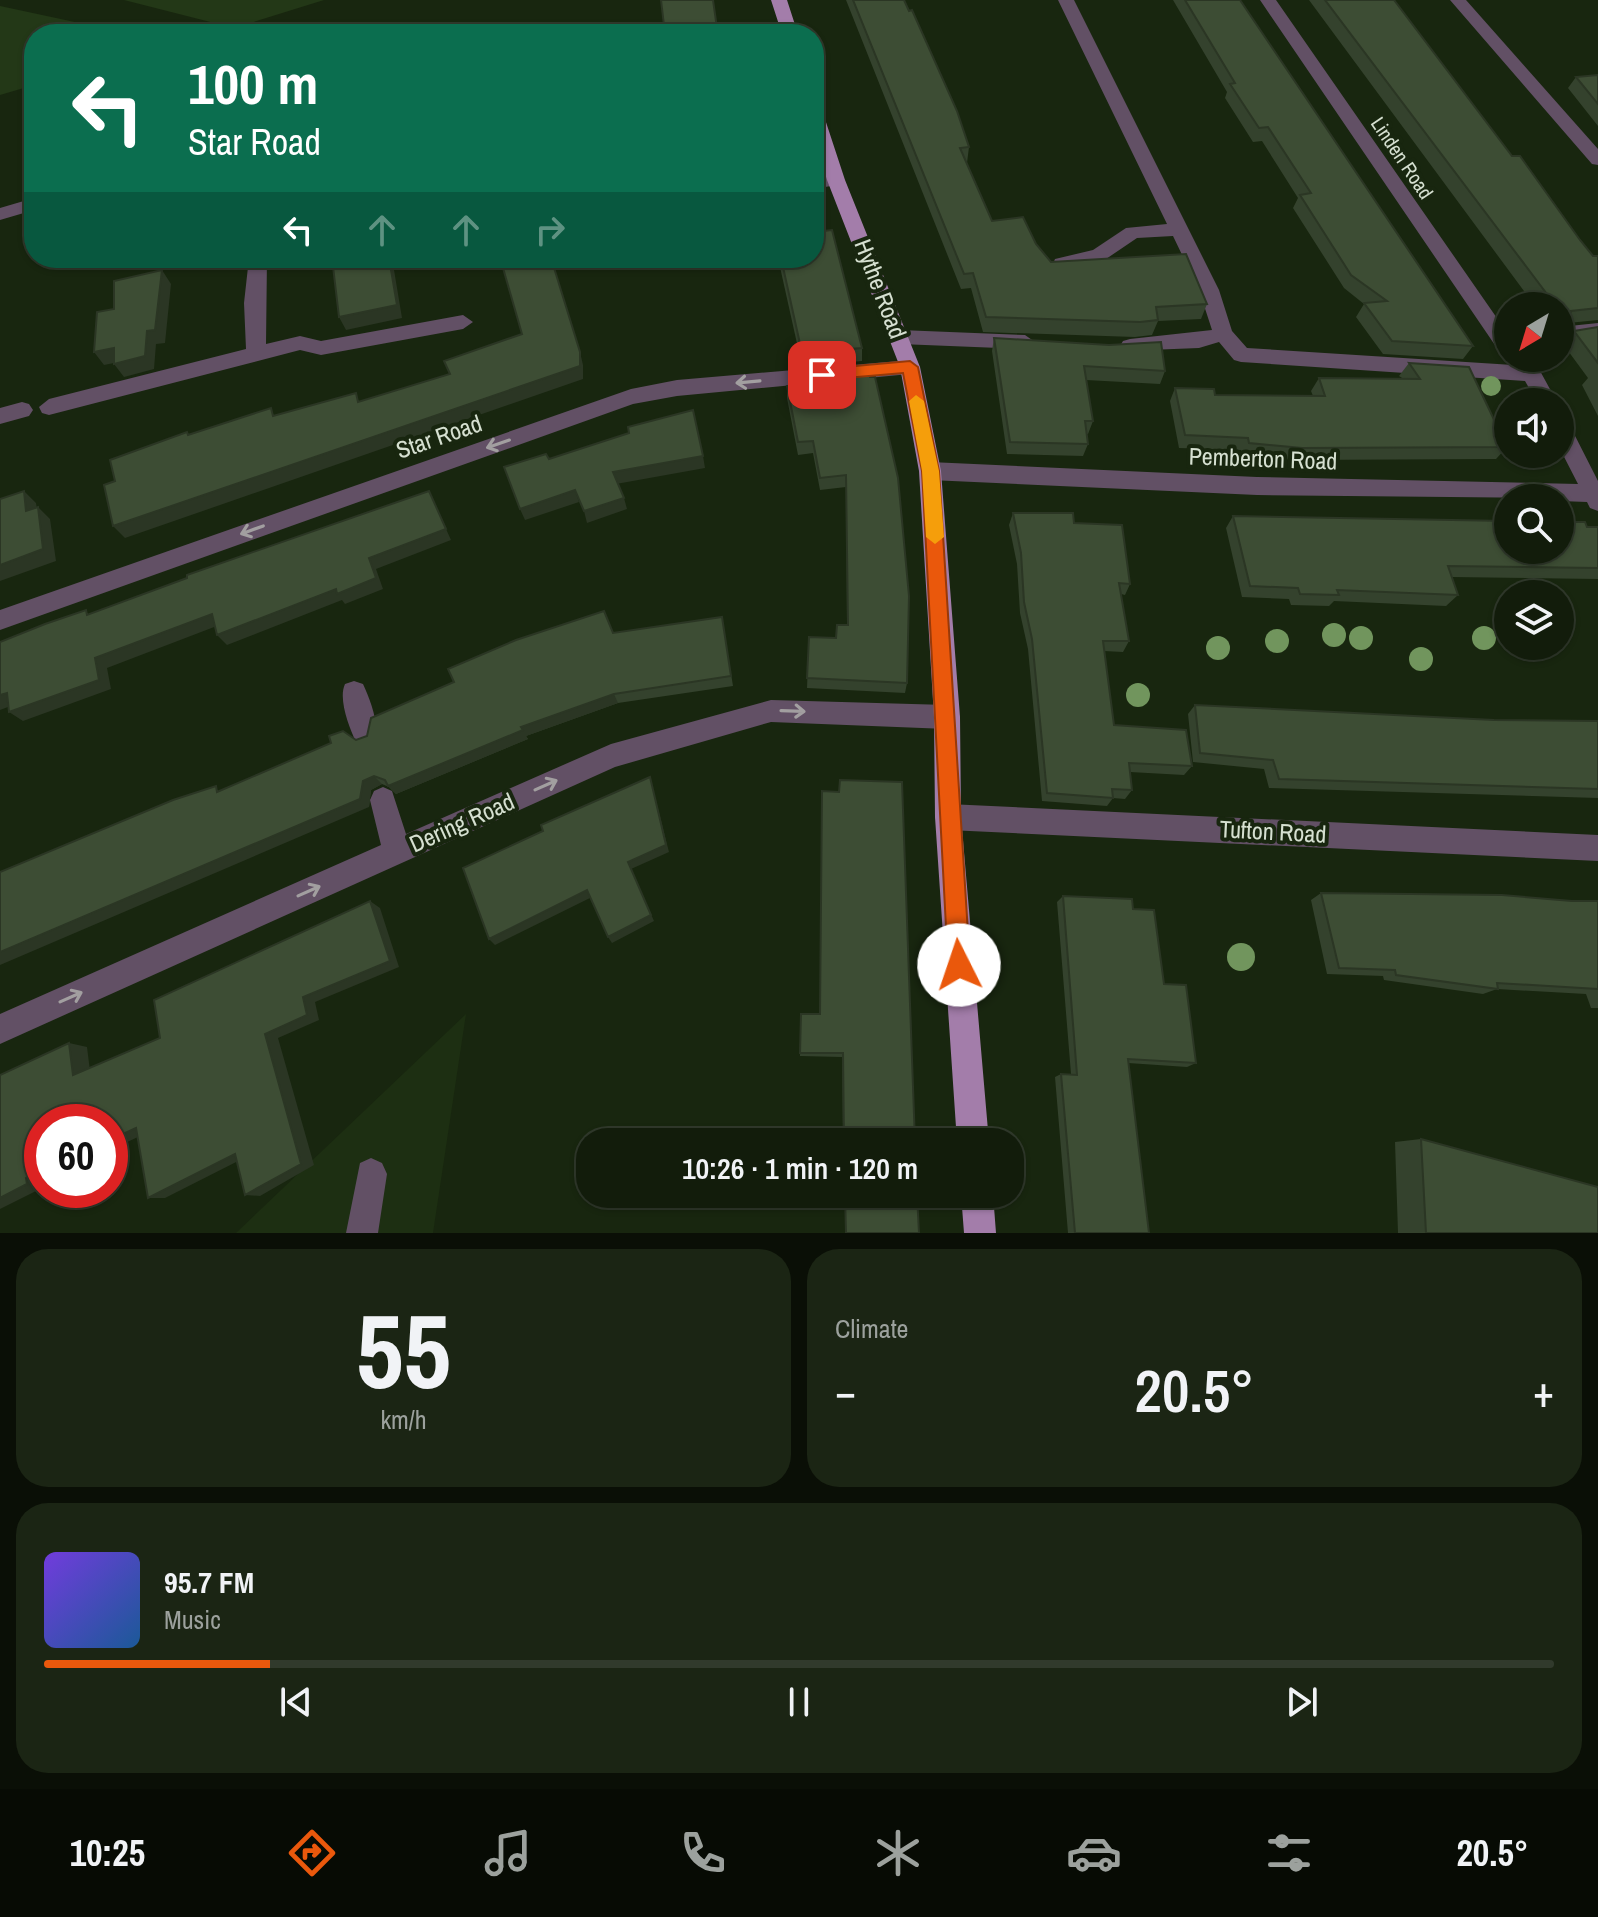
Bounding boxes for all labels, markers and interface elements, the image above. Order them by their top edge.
text: 100 m [188,46,318,121]
icon: left [56,56,160,160]
street label: Linden Road [1365,111,1440,204]
text: Star Road [188,118,321,166]
icon: left [276,208,320,252]
icon: ahead [360,208,404,252]
icon: ahead [444,208,488,252]
icon: right [528,208,572,252]
street label: Hythe Road [847,234,914,343]
north arrow [1494,292,1574,372]
map controls [1494,292,1574,660]
pin [788,341,856,409]
icon: arrive [800,353,844,397]
one-way arrow [735,374,762,389]
button: sound [1494,388,1574,468]
street label: Star Road [392,407,486,466]
one-way arrow [486,438,510,452]
street label: Pemberton Road [1188,439,1338,477]
button: search [1494,484,1574,564]
one-way arrow [240,524,265,539]
button: layers [1494,580,1574,660]
one-way arrow [779,704,806,719]
one-way arrow [534,777,558,792]
street label: Dering Road [404,785,519,859]
street label: Tufton Road [1219,812,1327,850]
one-way arrow [296,883,320,898]
position arrow [917,923,1001,1007]
one-way arrow [58,989,83,1004]
speed limit sign: 60 [24,1104,128,1208]
text: 10:26 · 1 min · 120 m [682,1148,918,1188]
text: 55 [356,1280,451,1420]
text: Climate [835,1311,908,1346]
text: 20.5° [1135,1350,1254,1431]
text: − [835,1361,856,1421]
text: + [1533,1361,1554,1421]
text: km/h [380,1402,427,1437]
text: 95.7 FM [164,1562,254,1602]
text: Music [164,1602,221,1637]
icon: previous [274,1680,318,1724]
icon: pause [777,1680,821,1724]
icon: next [1280,1680,1324,1724]
icon: directions [284,1825,340,1881]
icon: music [480,1825,536,1881]
icon: phone [675,1825,731,1881]
icon: climate [870,1825,926,1881]
icon: car [1066,1825,1122,1881]
icon: filters [1261,1825,1317,1881]
text: 10:25 [70,1829,145,1877]
text: 20.5° [1456,1829,1528,1877]

